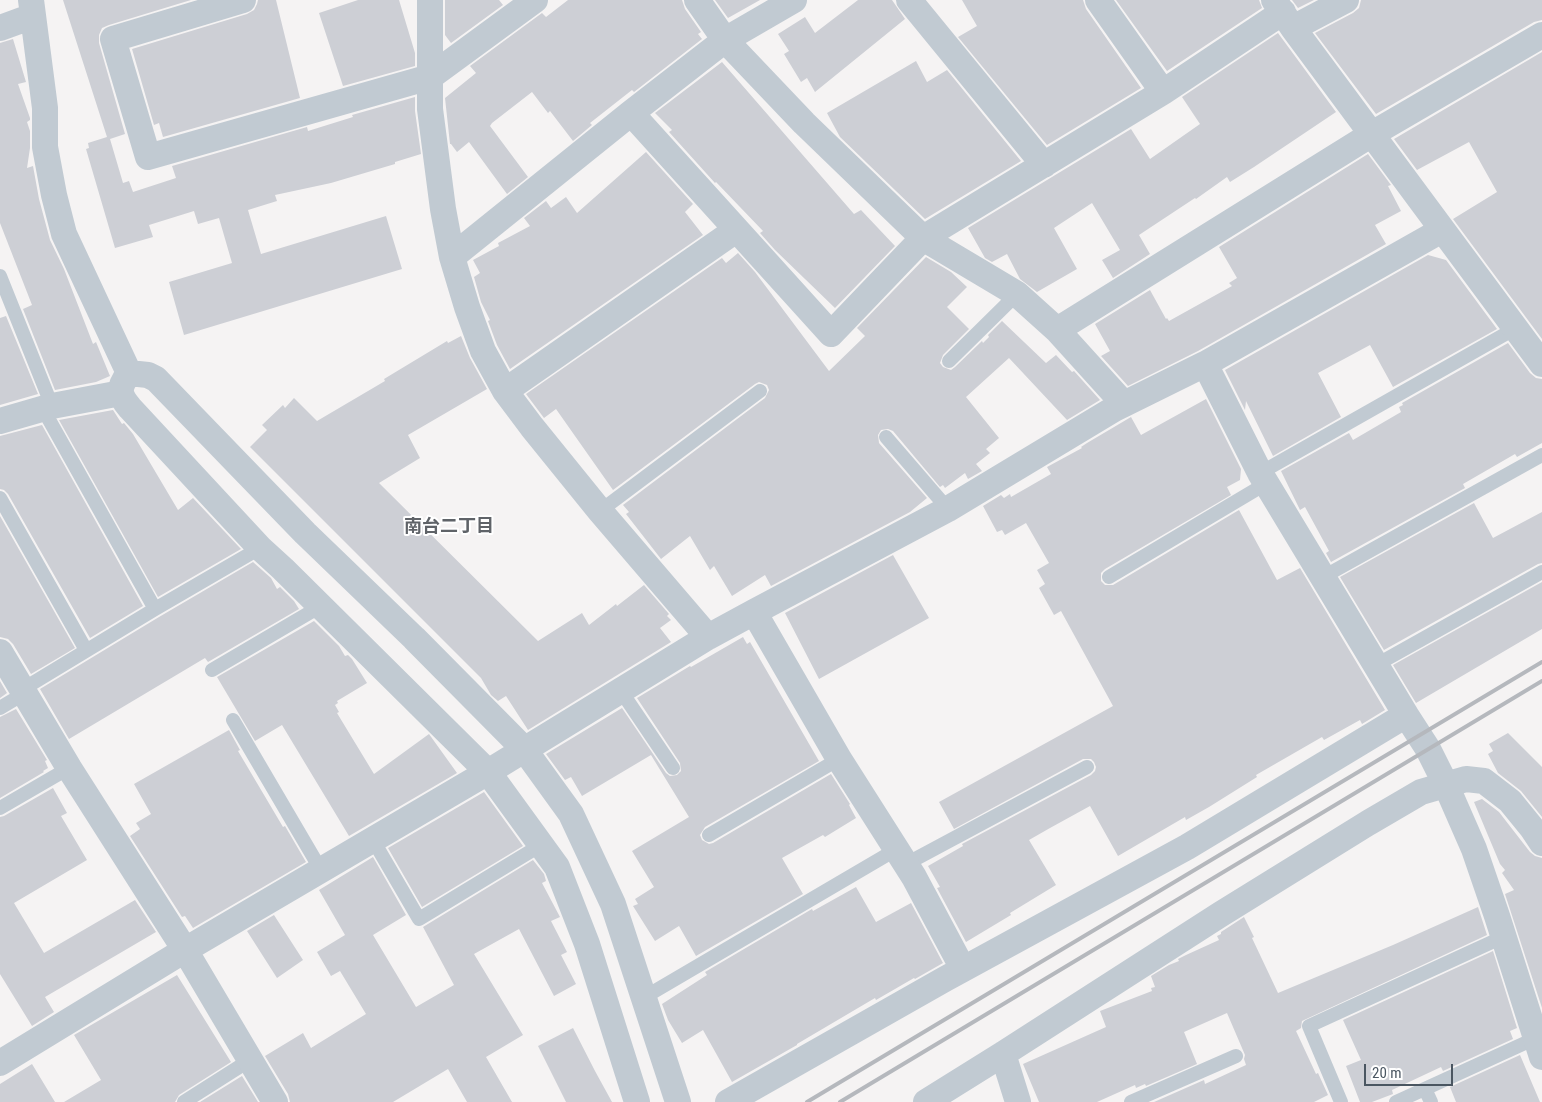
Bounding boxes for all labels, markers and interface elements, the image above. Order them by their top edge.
district label: 南台二丁目 [404,516,494,538]
scale bar [1367,1054,1456,1086]
text: 20 m [1372,1064,1402,1082]

